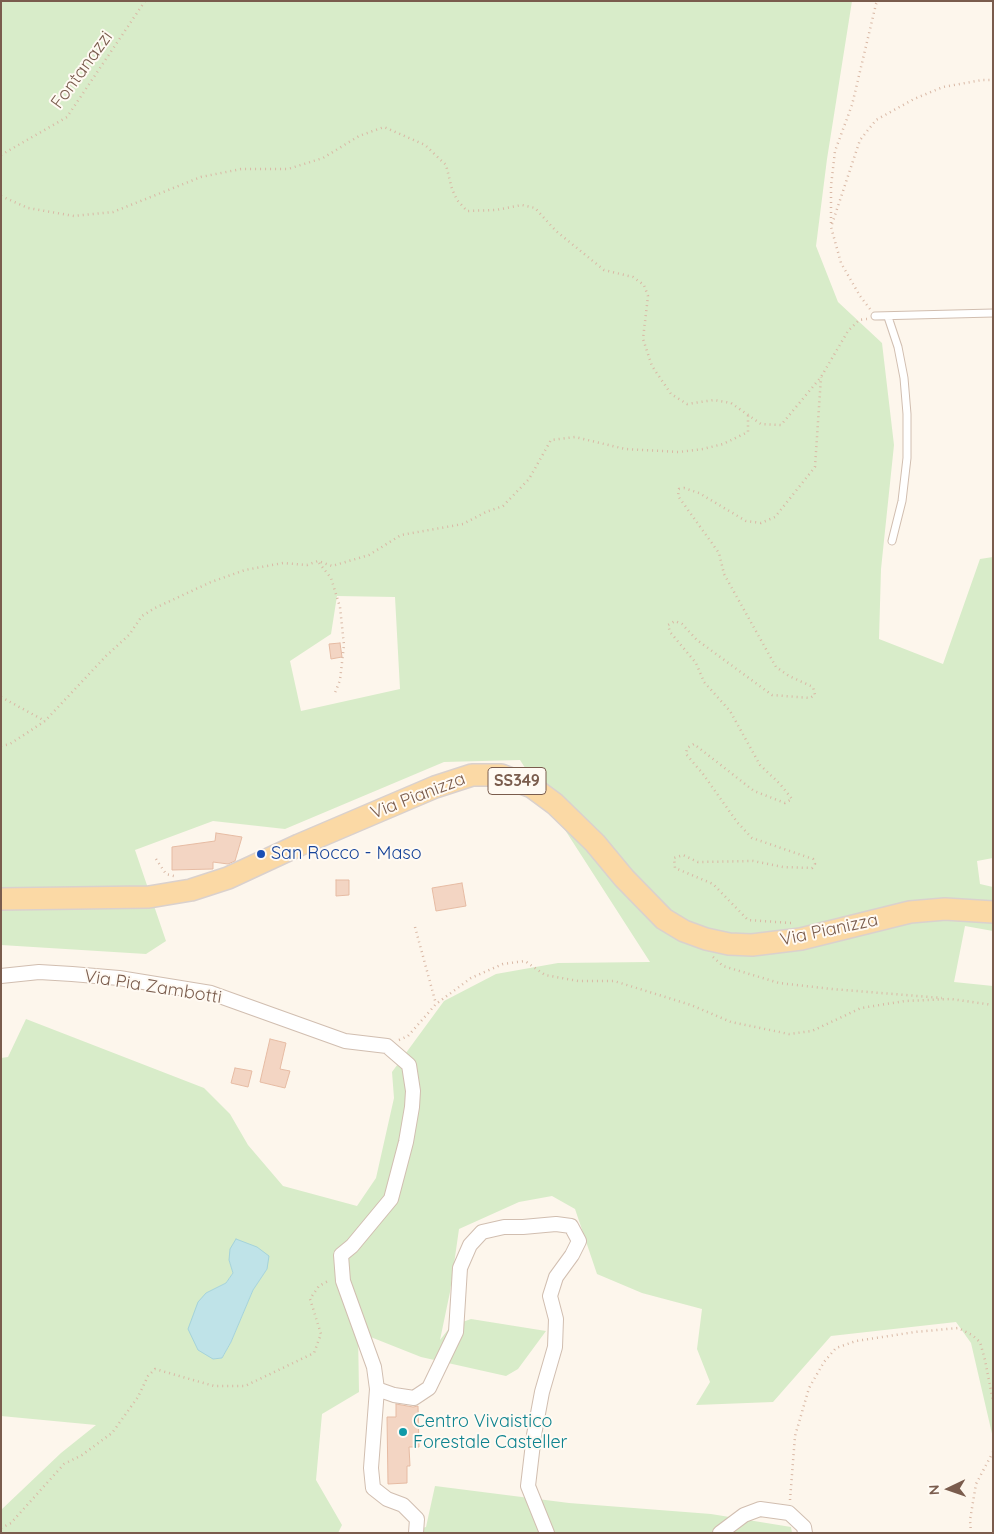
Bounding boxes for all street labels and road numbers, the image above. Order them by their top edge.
street label: Fontanazzi [47,27,117,113]
street label: Via Pianizza [368,768,468,824]
road number: SS349 [488,768,546,794]
street label: Via Pianizza [778,909,880,951]
street label: Via Pia Zambotti [83,965,223,1009]

